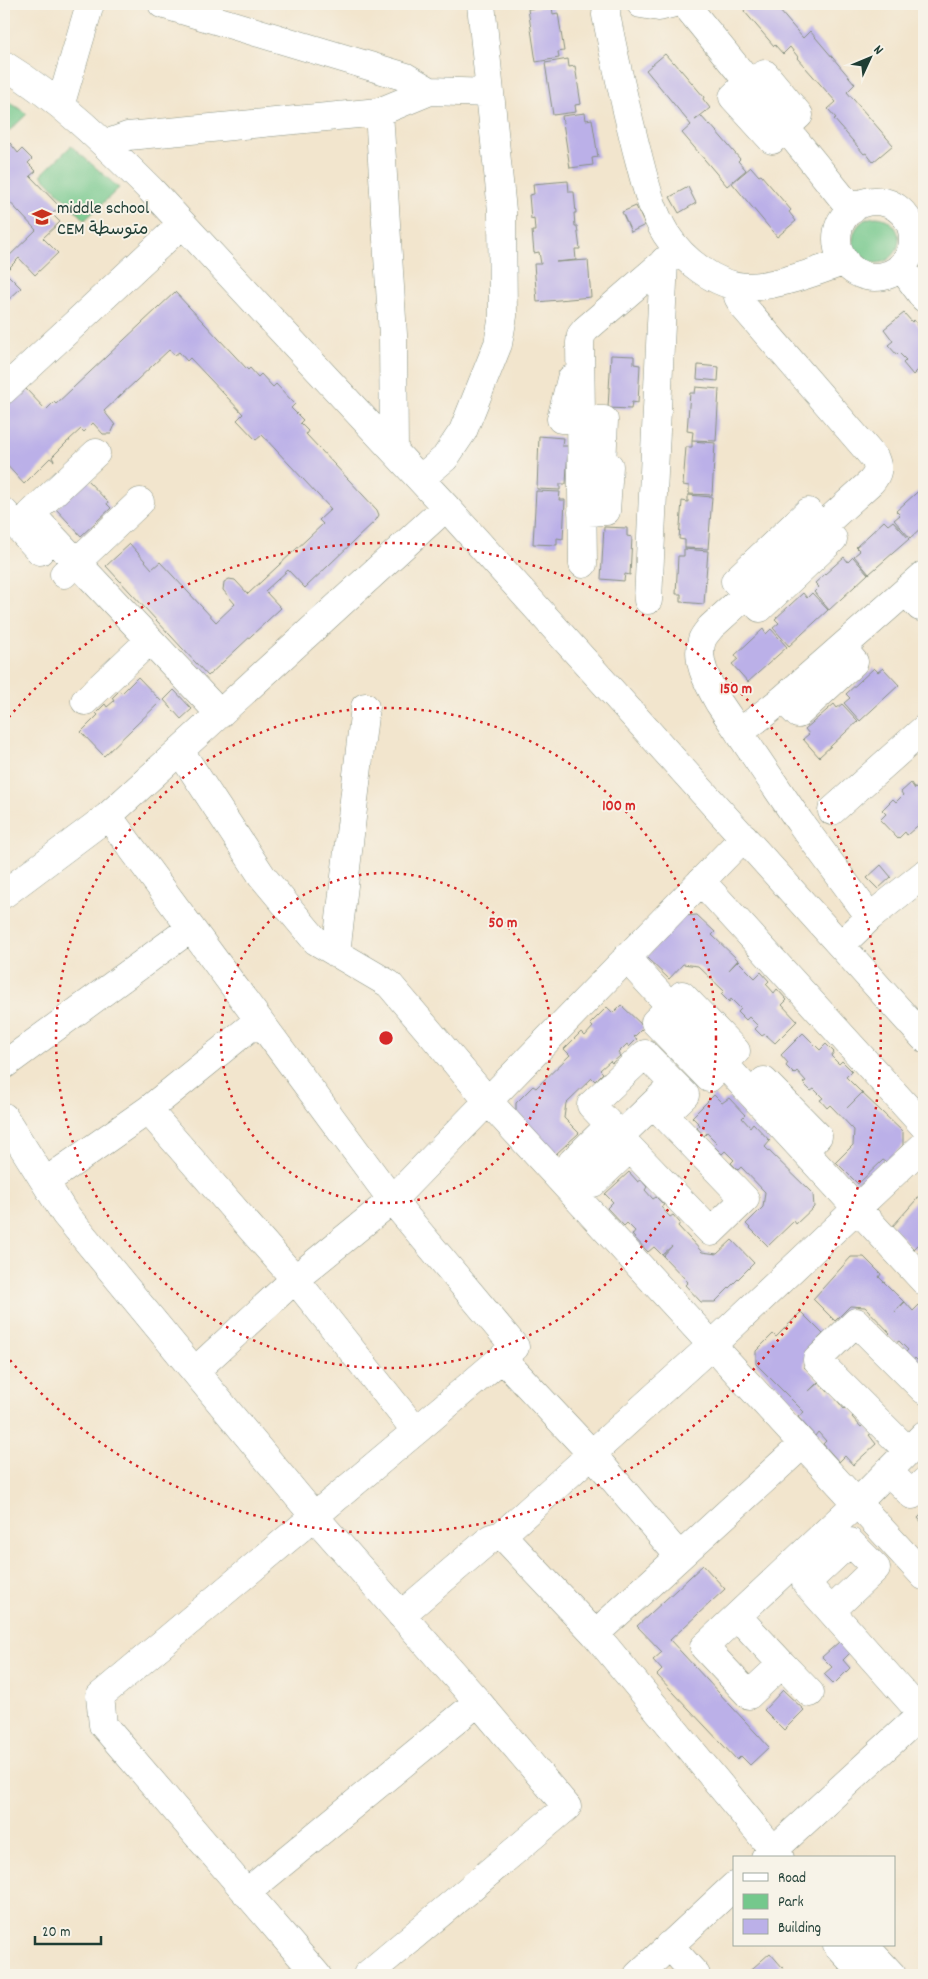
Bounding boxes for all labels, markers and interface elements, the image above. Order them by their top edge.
north arrow [846,32,896,82]
text: N [868,41,888,60]
place label: middle school CEM متوسطة [57,197,150,243]
school or university icon: middle school CEM متوسطة [31,206,53,228]
text: 150 m [720,679,752,701]
text: 100 m [602,796,636,818]
text: 50 m [489,913,517,935]
centre of rings [377,1029,395,1047]
legend [733,1856,896,1946]
text: Road [778,1868,806,1890]
text: Park [778,1892,804,1914]
scale bar [35,1914,101,1946]
text: Building [778,1918,821,1940]
text: 20 m [42,1922,70,1944]

